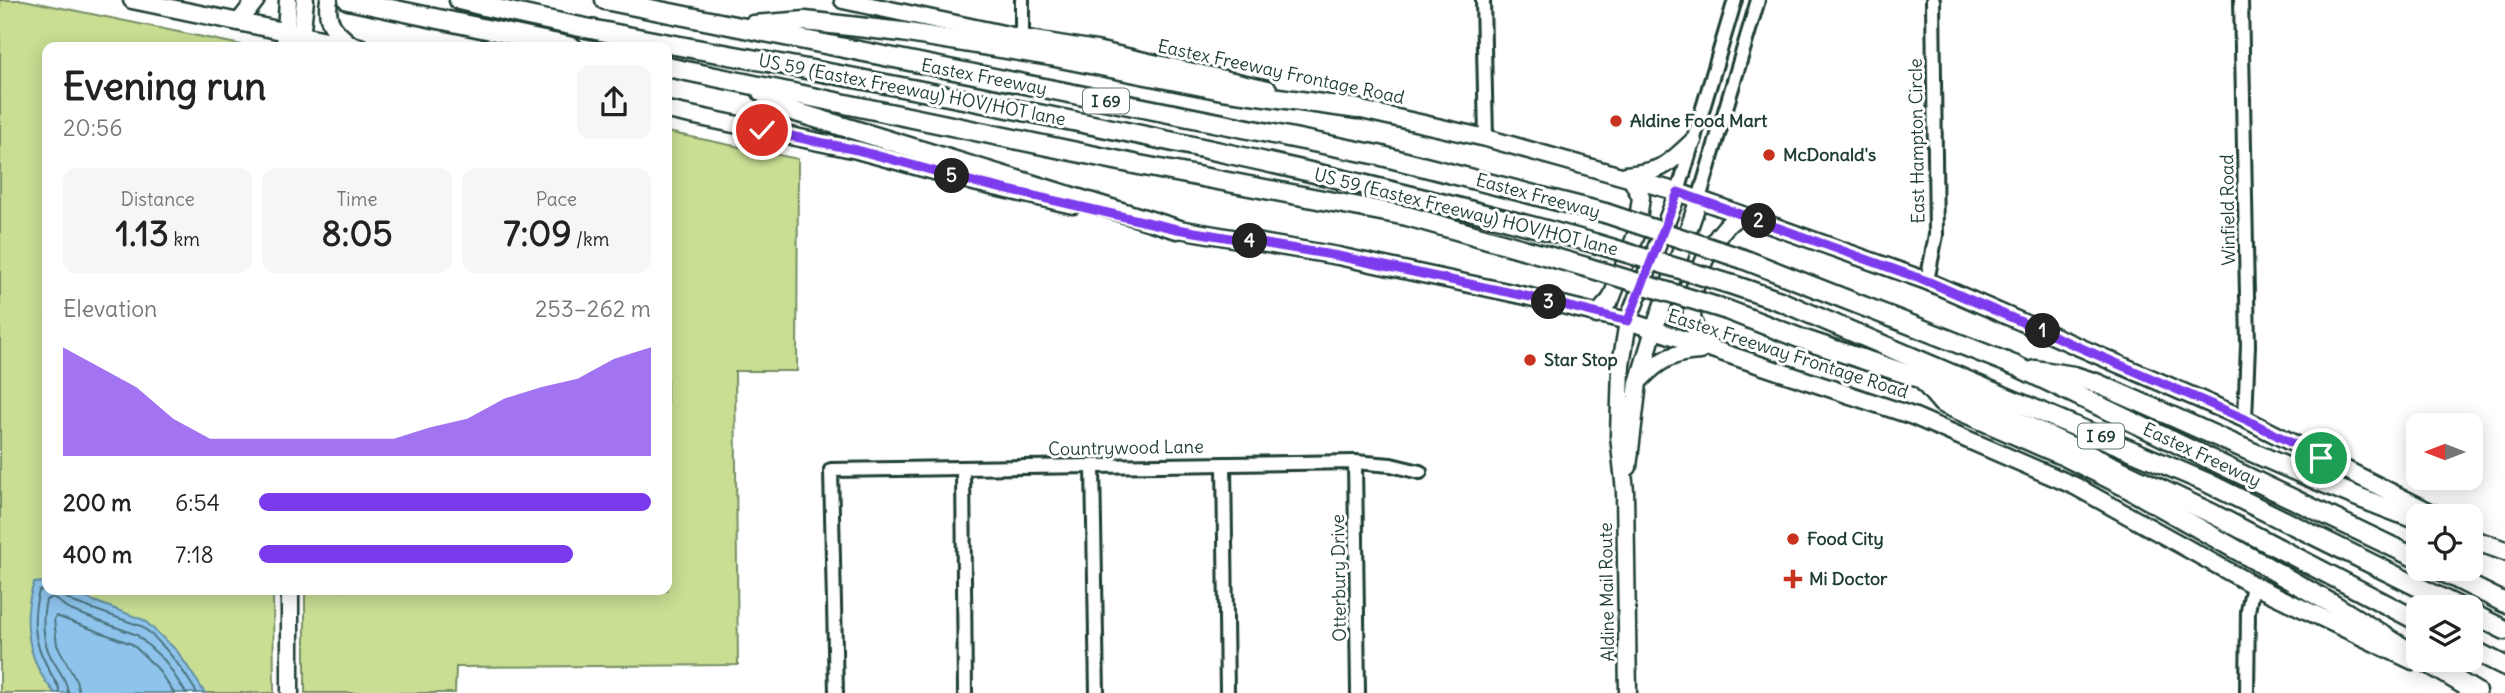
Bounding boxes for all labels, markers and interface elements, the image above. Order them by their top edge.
street label: Eastex Freeway Frontage Road [1156,34,1407,109]
street label: US 59 (Eastex Freeway) HOV/HOT lane [756,48,1068,131]
street label: Eastex Freeway [919,53,1049,100]
street label: East Hampton Circle [1904,58,1929,224]
text: Evening run [63,63,266,110]
button: share [577,65,651,139]
road number: I 69 [1083,88,1129,114]
pin [732,100,792,160]
place label: Aldine Food Mart [1630,109,1768,132]
icon: check [743,111,781,149]
text: 20:56 [63,113,122,142]
marker: Aldine Food Mart [1608,113,1624,129]
place label: McDonald's [1783,143,1876,166]
marker: McDonald's [1761,147,1777,163]
street label: Winfield Road [2215,154,2240,266]
pin: 5 [934,158,970,194]
text: 5 [946,163,957,187]
street label: US 59 (Eastex Freeway) HOV/HOT lane [1312,163,1621,260]
street label: Eastex Freeway [1473,168,1603,223]
text: Distance [121,187,195,211]
text: Time [336,187,378,211]
text: Pace [536,187,577,211]
pin: 2 [1742,204,1776,238]
text: 2 [1753,208,1764,232]
text: 1.13 [115,211,169,255]
text: 8:05 [321,211,393,255]
text: 7:09 [503,211,572,255]
pin: 4 [1232,224,1268,258]
text: km [169,227,200,251]
text: /km [572,227,609,251]
text: 4 [1244,228,1255,252]
pin: 3 [1532,284,1566,320]
text: 3 [1543,289,1554,313]
text: Elevation [63,294,157,323]
text: 253–262 m [535,294,651,323]
street label: Eastex Freeway Frontage Road [1665,304,1912,403]
pin: 1 [2025,314,2060,348]
text: 1 [2039,318,2046,342]
place label: Star Stop [1544,348,1618,371]
marker: Star Stop [1522,352,1538,368]
north arrow [2406,413,2483,490]
map controls [2406,413,2483,672]
street label: Eastex Freeway [2139,417,2265,492]
road number: I 69 [2078,424,2124,448]
pin [2291,428,2351,488]
street label: Countrywood Lane [1048,435,1204,460]
icon: arrive [2302,439,2340,477]
text: 200 m [63,488,132,517]
text: 6:54 [175,488,220,517]
button: locate [2406,504,2483,581]
street label: Otterbury Drive [1326,514,1351,642]
street label: Aldine Mail Route [1594,522,1619,662]
place label: Food City [1807,527,1884,550]
marker: Food City [1785,531,1801,547]
text: 400 m [63,540,132,569]
text: 7:18 [175,540,214,569]
place label: Mi Doctor [1809,567,1888,590]
marker: Mi Doctor [1783,569,1803,589]
button: layers [2406,595,2483,672]

